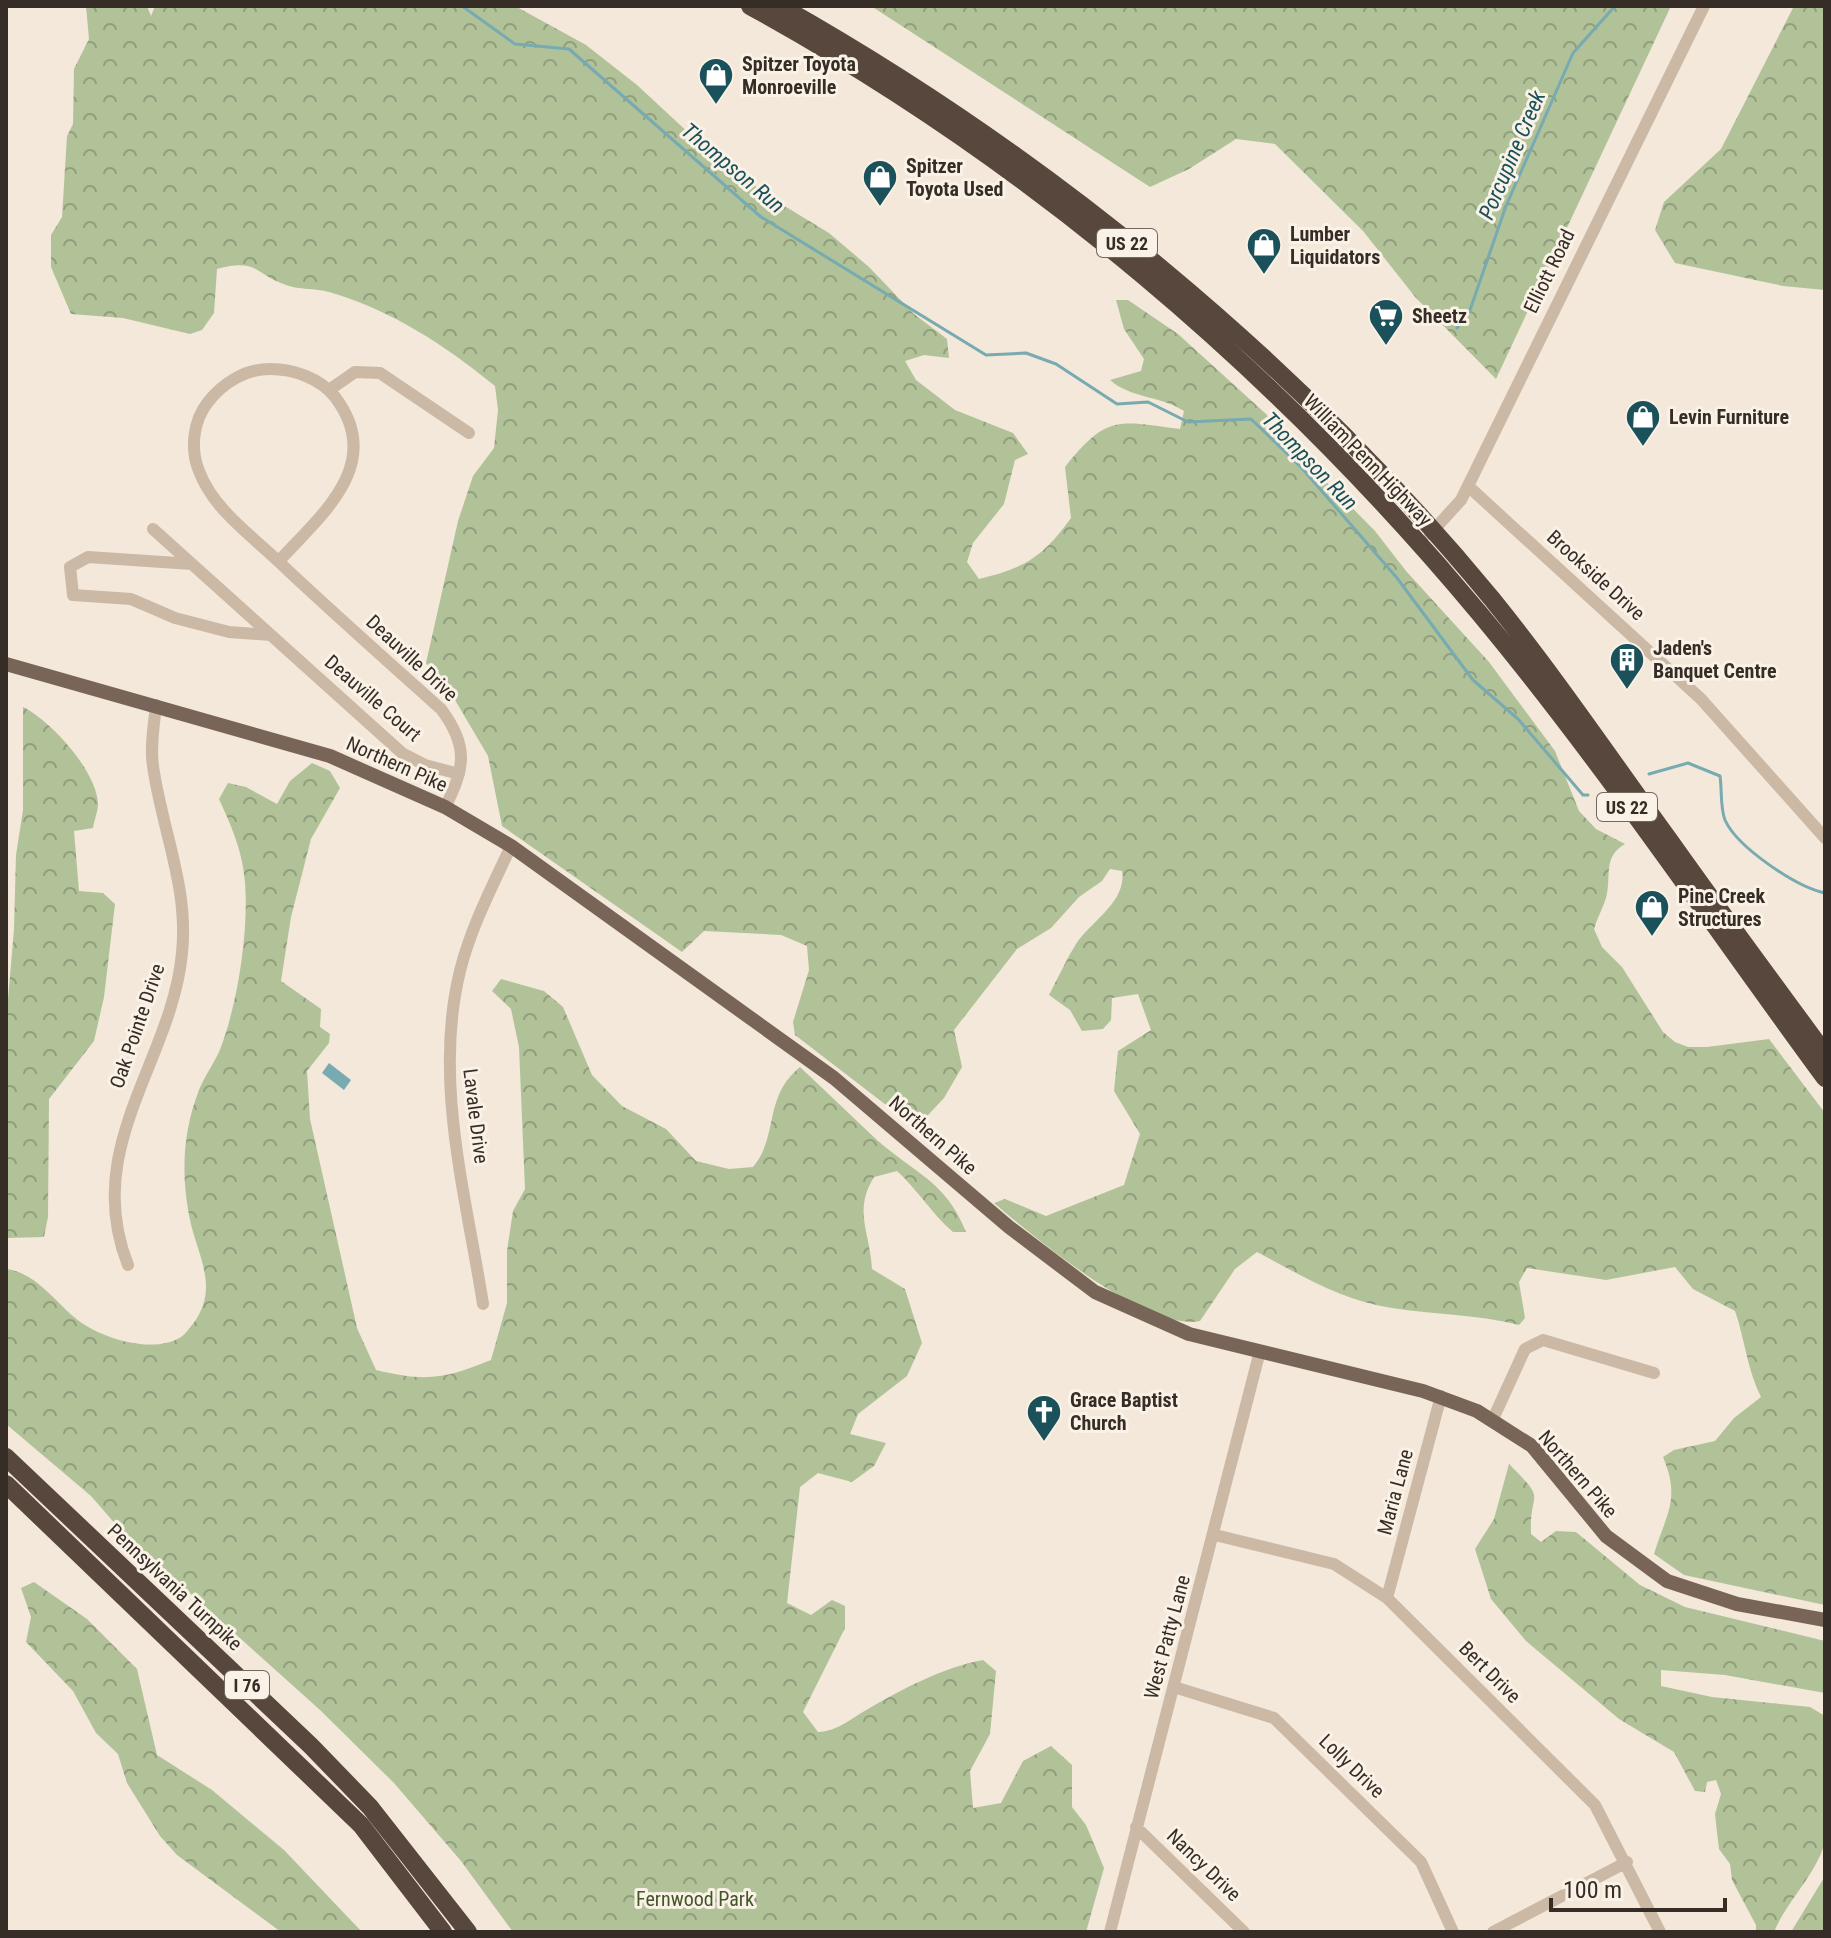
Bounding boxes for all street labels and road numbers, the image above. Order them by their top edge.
street label: Elliott Road [1518,225,1580,317]
road number: US 22 [1097,229,1157,257]
street label: William Penn Highway [1299,389,1437,531]
street label: Brookside Drive [1542,525,1650,625]
street label: Deauville Drive [361,610,463,706]
street label: Deauville Court [320,650,426,746]
street label: Northern Pike [343,731,451,797]
road number: US 22 [1597,793,1657,821]
street label: Oak Pointe Drive [104,961,170,1091]
street label: Lavale Drive [458,1067,494,1165]
street label: Northern Pike [884,1090,982,1180]
street label: Northern Pike [1533,1425,1623,1523]
street label: Maria Lane [1372,1447,1418,1537]
street label: Pennsylvania Turnpike [103,1518,247,1656]
street label: West Patty Lane [1139,1572,1195,1702]
street label: Bert Drive [1454,1636,1526,1708]
road number: I 76 [225,1671,269,1699]
street label: Lolly Drive [1314,1729,1390,1803]
street label: Nancy Drive [1162,1824,1246,1906]

